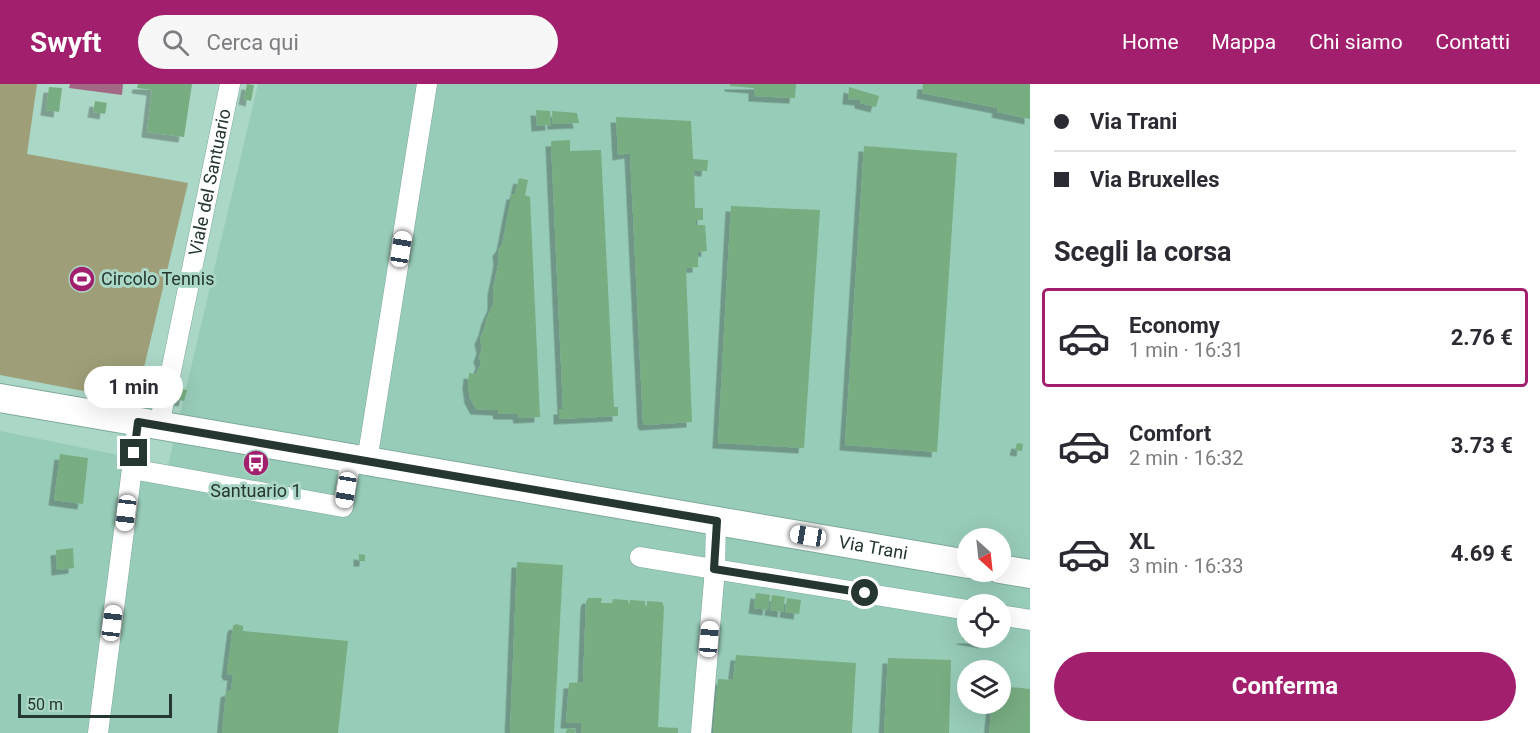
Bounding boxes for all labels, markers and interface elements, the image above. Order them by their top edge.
search box [138,15,558,69]
text: Swyft [30,26,102,59]
icon: search [159,26,192,59]
text: Cerca qui [207,30,299,55]
text: Home [1122,30,1179,54]
text: Mappa [1212,30,1276,54]
text: Chi siamo [1309,30,1403,54]
text: Contatti [1436,30,1510,54]
street label: Viale del Santuario [184,107,235,257]
text: Via Trani [1090,109,1177,134]
text: Via Bruxelles [1090,167,1220,192]
car [389,230,413,268]
text: Scegli la corsa [1054,236,1232,268]
sports icon: Circolo Tennis [67,264,97,294]
place label: Circolo Tennis [101,268,214,289]
icon: car [1057,311,1111,365]
text: Economy [1129,313,1220,338]
text: 2.76 € [1451,325,1513,350]
text: 1 min · 16:31 [1129,338,1244,362]
callout: 1 min [84,366,184,408]
text: 1 min [108,375,159,399]
icon: car [1057,419,1111,473]
text: Comfort [1129,421,1211,446]
text: 3.73 € [1451,433,1513,458]
route end [120,439,147,466]
text: 2 min · 16:32 [1129,446,1244,470]
bus stop icon: Santuario 1 [241,448,271,478]
car [334,471,358,509]
place label: Santuario 1 [210,480,302,501]
car [115,494,137,532]
car [789,524,827,548]
icon: car [1057,527,1111,581]
north arrow [957,528,1011,582]
map controls [957,528,1011,714]
text: XL [1129,529,1155,554]
street label: Via Trani [837,531,909,564]
text: 4.69 € [1451,541,1513,566]
text: 3 min · 16:33 [1129,554,1244,578]
route start [851,579,878,606]
button: locate [957,594,1011,648]
car [101,604,123,642]
car [698,620,720,658]
button: Conferma [1054,652,1516,721]
button: layers [957,660,1011,714]
scale bar [18,691,172,718]
text: 50 m [27,695,63,714]

